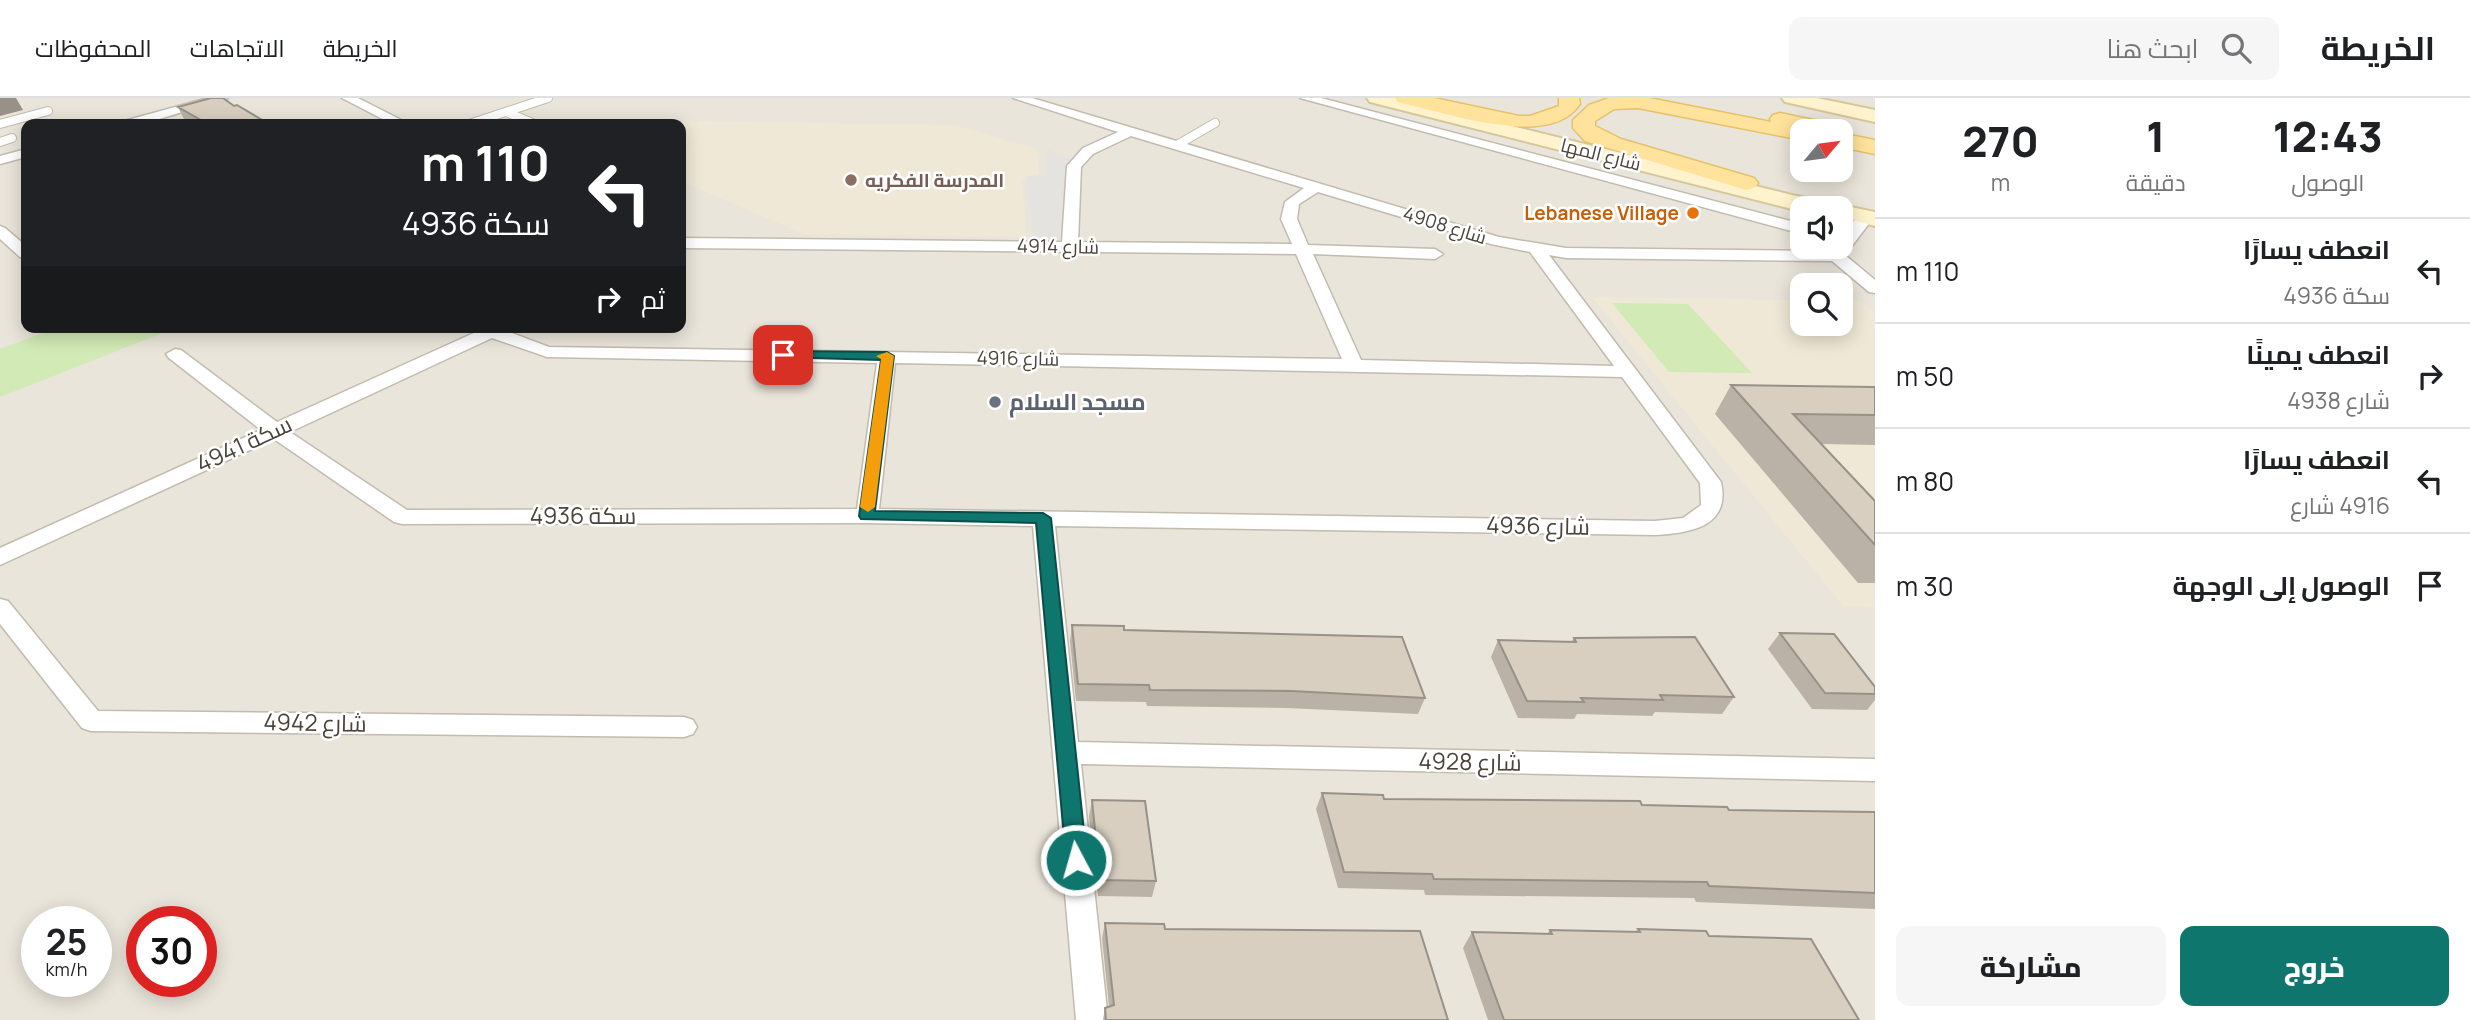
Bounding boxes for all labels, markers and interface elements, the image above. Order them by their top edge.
search box [1789,17,2279,80]
text: الخريطة [2321,25,2435,70]
icon: search [2217,29,2255,67]
text: ابحث هنا [2107,30,2199,66]
text: المحفوظات [35,31,152,64]
text: الاتجاهات [190,31,285,64]
text: الخريطة [323,31,398,64]
text: 1 [2146,107,2165,165]
text: 12:43 [2273,107,2383,165]
text: 270 [1962,112,2039,170]
north arrow [1790,119,1853,182]
map controls [1790,119,1853,336]
text: 110 m [421,129,550,196]
street label: شارع المها [1558,131,1644,177]
icon: left [574,147,665,238]
text: m [1991,166,2010,198]
text: دقيقة [2126,166,2186,198]
text: الوصول [2291,166,2364,198]
place label: المدرسة الفكريه [865,167,1004,193]
marker: المدرسة الفكريه [843,172,859,188]
button: sound [1790,196,1853,259]
street label: 4908 شارع [1400,200,1490,251]
place label: Lebanese Village [1524,200,1679,226]
text: سكة 4936 [402,201,550,245]
marker: Lebanese Village [1685,205,1701,221]
text: انعطف يسارًا [2243,231,2390,267]
street label: 4914 شارع [1017,232,1099,261]
icon: left [2411,252,2449,290]
text: 110 m [1896,253,1959,289]
button: search [1790,273,1853,336]
text: سكة 4936 [2283,279,2390,311]
icon: right [589,280,627,318]
text: ثم [641,281,665,317]
pin [753,325,813,385]
icon: arrive [764,336,802,374]
text: انعطف يمينًا [2246,336,2390,372]
street label: 4916 شارع [976,344,1060,373]
icon: right [2411,357,2449,395]
text: 50 m [1896,358,1954,394]
text: شارع 4938 [2287,384,2390,416]
place label: مسجد السلام [1009,385,1146,418]
marker: مسجد السلام [987,394,1003,410]
street label: سكة 4941 [191,407,297,479]
text: انعطف يسارًا [2243,441,2390,477]
icon: left [2411,462,2449,500]
text: 80 m [1896,463,1954,499]
text: 4916 شارع [2290,489,2390,521]
street label: سكة 4936 [530,499,636,531]
street label: 4936 شارع [1486,508,1590,543]
text: الوصول إلى الوجهة [2172,567,2390,603]
icon: arrive [2411,567,2449,605]
text: 30 m [1896,568,1954,604]
street label: 4942 شارع [263,705,367,740]
street label: 4928 شارع [1418,744,1522,779]
position arrow [1039,823,1113,897]
speed limit sign: 30 [126,906,217,997]
text: 25 [46,918,87,966]
button: مشاركة [1896,926,2166,1006]
button: خروج [2180,926,2449,1006]
text: km/h [46,957,87,981]

